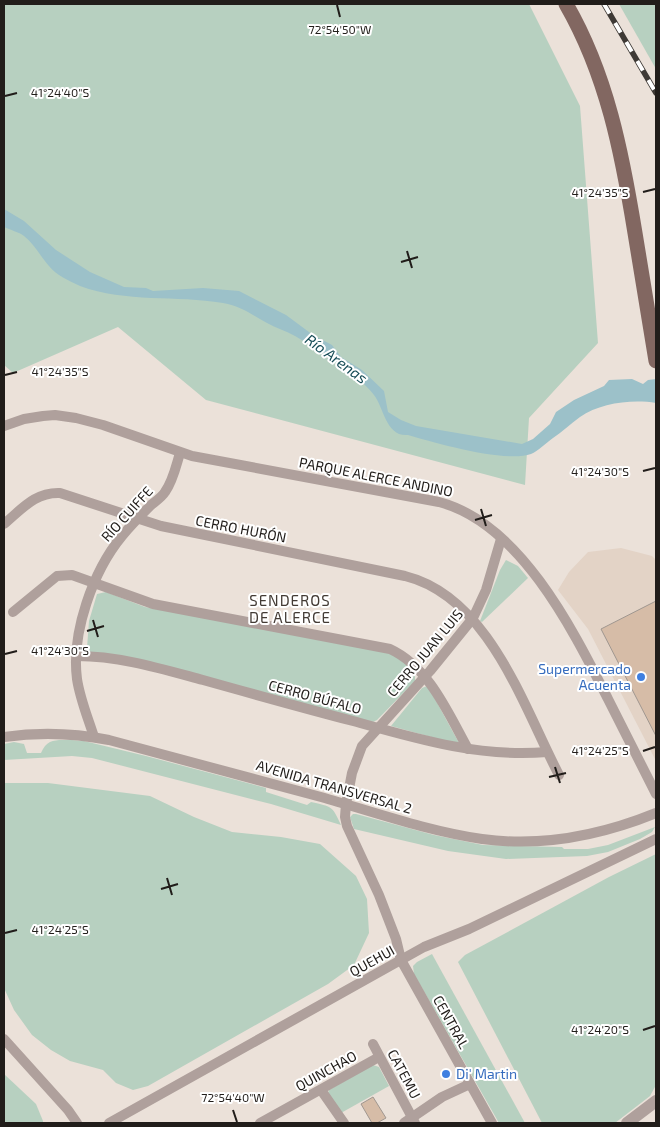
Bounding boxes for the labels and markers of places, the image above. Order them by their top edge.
place label: Supermercado Acuenta [538,660,631,693]
marker: Supermercado Acuenta [635,671,647,683]
place label: Di' Martin [456,1065,517,1082]
marker: Di' Martin [440,1068,452,1080]

